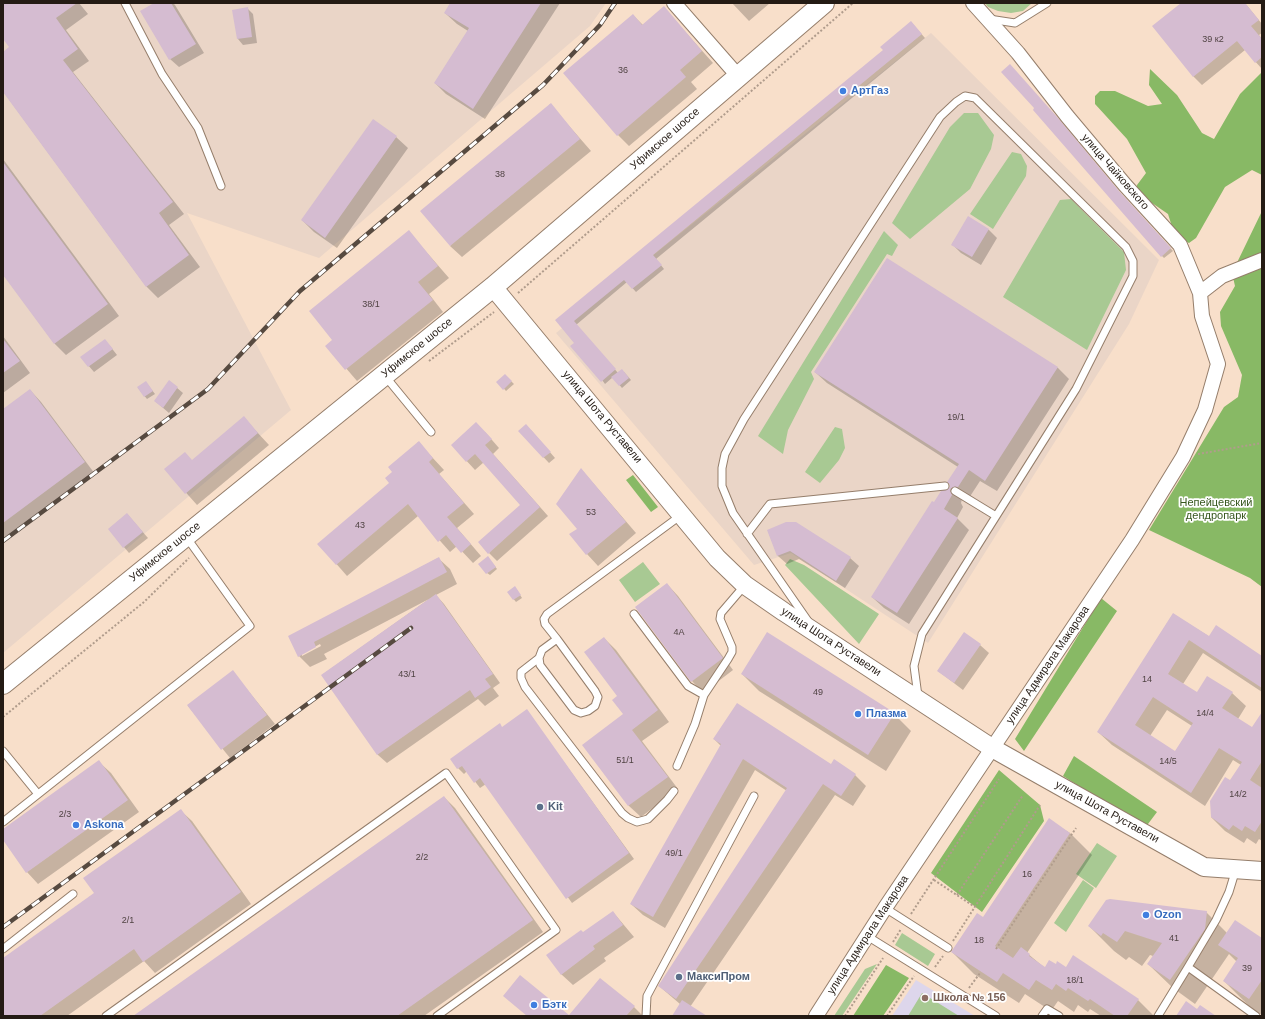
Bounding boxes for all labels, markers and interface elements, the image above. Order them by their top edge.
house number: 39 к2 [1202,35,1224,45]
house number: 36 [618,66,628,76]
place label: АртГаз [851,84,889,98]
marker: АртГаз [838,86,848,96]
street label: Уфимское шоссе [628,105,702,173]
street label: улица Чайковского [1078,131,1152,213]
house number: 38 [495,170,505,180]
house number: 38/1 [362,300,380,310]
street label: Уфимское шоссе [379,315,455,381]
street label: улица Шота Руставели [559,368,645,466]
house number: 19/1 [947,413,965,423]
park label: Непейцевский дендропарк [1180,496,1252,522]
house number: 53 [586,508,596,518]
street label: Уфимское шоссе [127,519,203,585]
house number: 43 [355,521,365,531]
street label: улица Адмирала Макарова [1004,604,1092,726]
street label: улица Шота Руставели [779,605,883,679]
house number: 4А [673,628,685,638]
house number: 43/1 [398,670,416,680]
house number: 14 [1142,675,1152,685]
house number: 49 [813,688,823,698]
place label: Плазма [866,707,906,721]
marker: Плазма [853,709,863,719]
house number: 14/4 [1196,709,1214,719]
house number: 51/1 [616,756,634,766]
house number: 14/5 [1159,757,1177,767]
street label: улица Шота Руставели [1053,778,1161,846]
house number: 14/2 [1229,790,1247,800]
place label: Kit [548,800,563,814]
marker: Kit [535,802,545,812]
house number: 2/3 [59,810,71,820]
place label: Askona [84,818,124,832]
marker: Askona [71,820,81,830]
house number: 49/1 [665,849,683,859]
house number: 2/2 [416,853,428,863]
house number: 16 [1022,870,1032,880]
street label: улица Адмирала Макарова [825,873,911,997]
place label: Ozon [1154,908,1181,922]
marker: Ozon [1141,910,1151,920]
house number: 2/1 [122,916,134,926]
house number: 41 [1169,934,1179,944]
house number: 18 [974,936,984,946]
house number: 39 [1242,964,1252,974]
place label: МаксиПром [687,970,750,984]
marker: МаксиПром [674,972,684,982]
house number: 18/1 [1066,976,1084,986]
place label: Школа № 156 [933,991,1006,1005]
marker: Школа № 156 [920,993,930,1003]
place label: Бэтк [542,998,567,1012]
marker: Бэтк [529,1000,539,1010]

